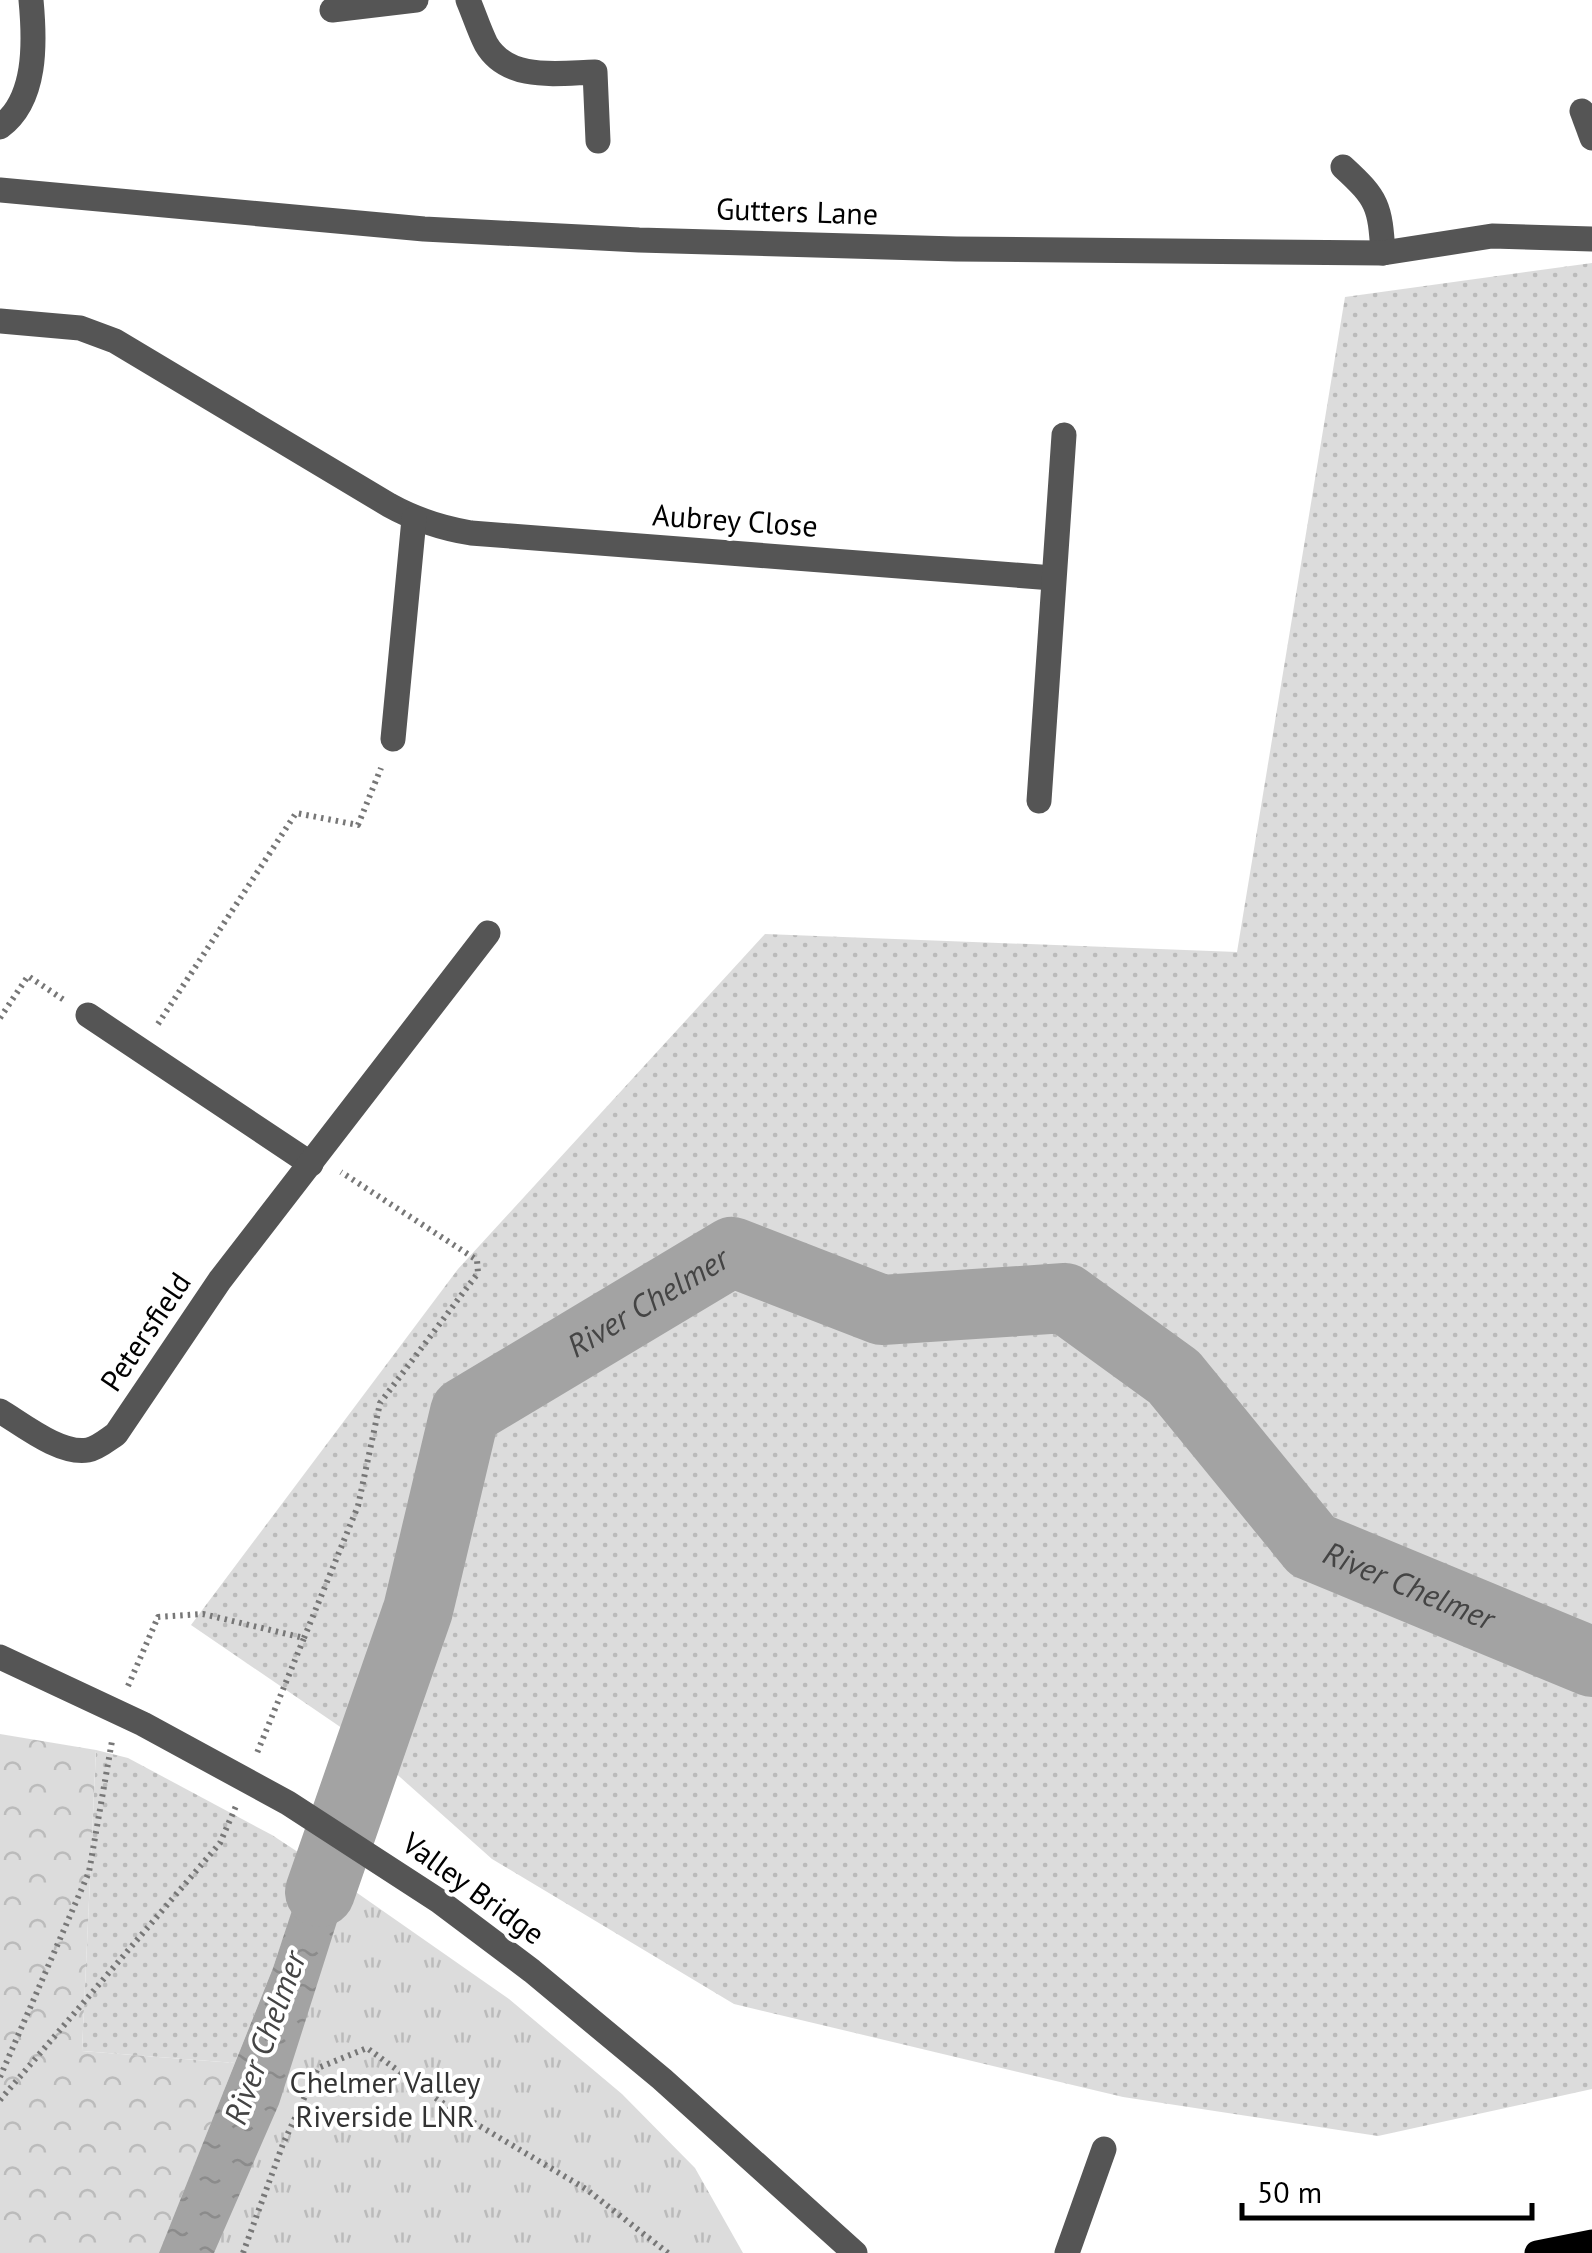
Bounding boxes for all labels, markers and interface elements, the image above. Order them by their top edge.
street label: Gutters Lane [715,188,879,233]
street label: Aubrey Close [651,494,819,545]
water label: River Chelmer [559,1236,738,1366]
street label: Petersfield [91,1264,199,1398]
water label: River Chelmer [1317,1531,1503,1640]
street label: Valley Bridge [394,1822,553,1953]
water label: River Chelmer [213,1943,316,2130]
park label: Chelmer Valley Riverside LNR [290,2062,480,2135]
scale bar [1242,2158,1532,2220]
text: 50 m [1257,2172,1322,2211]

